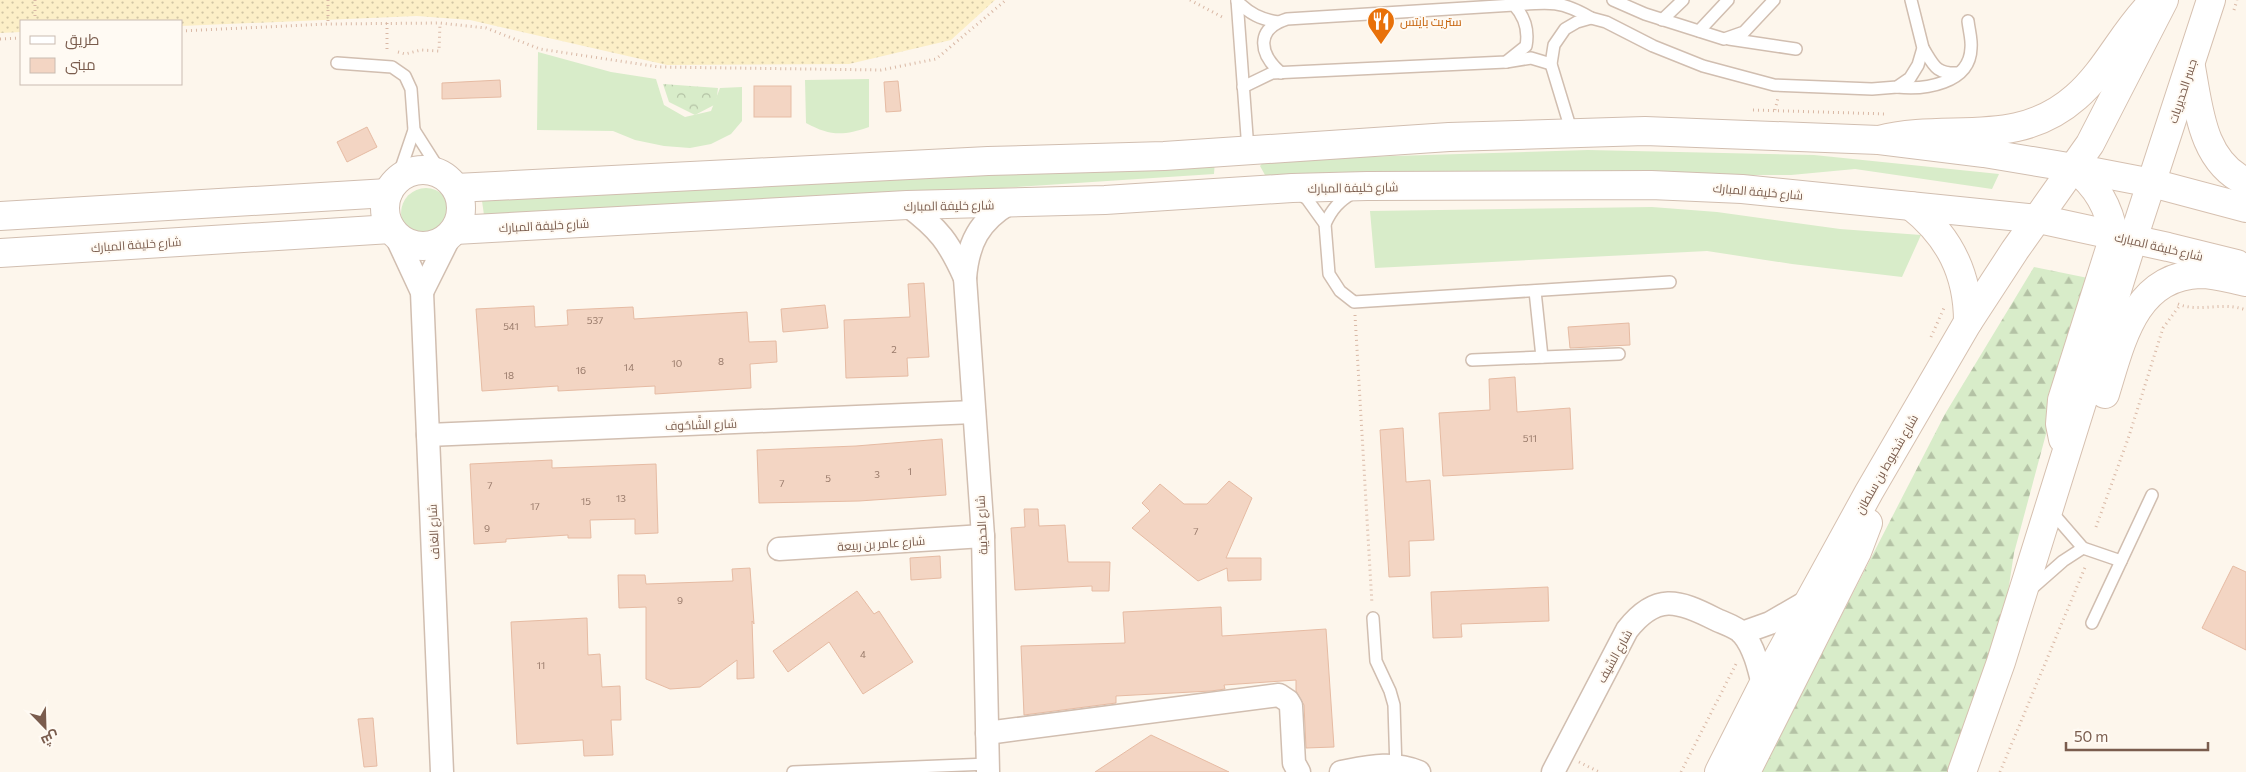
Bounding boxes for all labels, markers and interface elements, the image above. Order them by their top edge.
restaurant icon: ستريت بايتس [1366,6,1396,45]
place label: ستريت بايتس [1400,14,1462,29]
legend [20,20,182,85]
text: طريق [65,30,99,50]
text: مبنى [65,55,96,75]
street label: جسر الحديريات [2165,57,2200,125]
street label: شارع خليفة المبارك [1308,179,1399,197]
street label: شارع خليفة المبارك [1712,180,1804,204]
street label: شارع خليفة المبارك [904,197,995,215]
street label: شارع خليفة المبارك [498,216,590,236]
street label: شارع خليفة المبارك [2113,229,2205,265]
street label: شارع خليفة المبارك [90,234,182,256]
house number: 537 [587,314,603,326]
house number: 541 [503,320,519,332]
house number: 2 [891,343,897,355]
house number: 8 [718,355,724,367]
house number: 10 [672,357,682,369]
house number: 14 [624,361,634,373]
house number: 16 [576,364,586,376]
house number: 18 [504,369,514,381]
street label: شارع شخبوط بن سلطان [1852,412,1922,517]
street label: شارع الشَّاحُوف [665,414,737,434]
house number: 511 [1523,432,1537,444]
house number: 1 [908,465,912,477]
house number: 3 [874,468,880,480]
house number: 5 [825,472,831,484]
house number: 7 [779,477,785,489]
house number: 7 [487,479,493,491]
house number: 13 [616,492,626,504]
house number: 15 [581,495,591,507]
street label: شارع الحدَيبة [972,495,992,555]
house number: 17 [530,500,540,512]
street label: شارع الغاف [425,504,443,560]
house number: 9 [484,522,490,534]
house number: 7 [1193,525,1199,537]
street label: شارع عامر بن ربيعة [837,533,926,555]
house number: 9 [677,594,683,606]
street label: شارع السِّيف [1594,627,1636,686]
house number: 4 [860,648,866,660]
house number: 11 [537,659,545,671]
north arrow [20,702,70,752]
scale bar [2066,720,2208,752]
text: ش [38,727,62,751]
text: 50 m [2074,727,2108,745]

